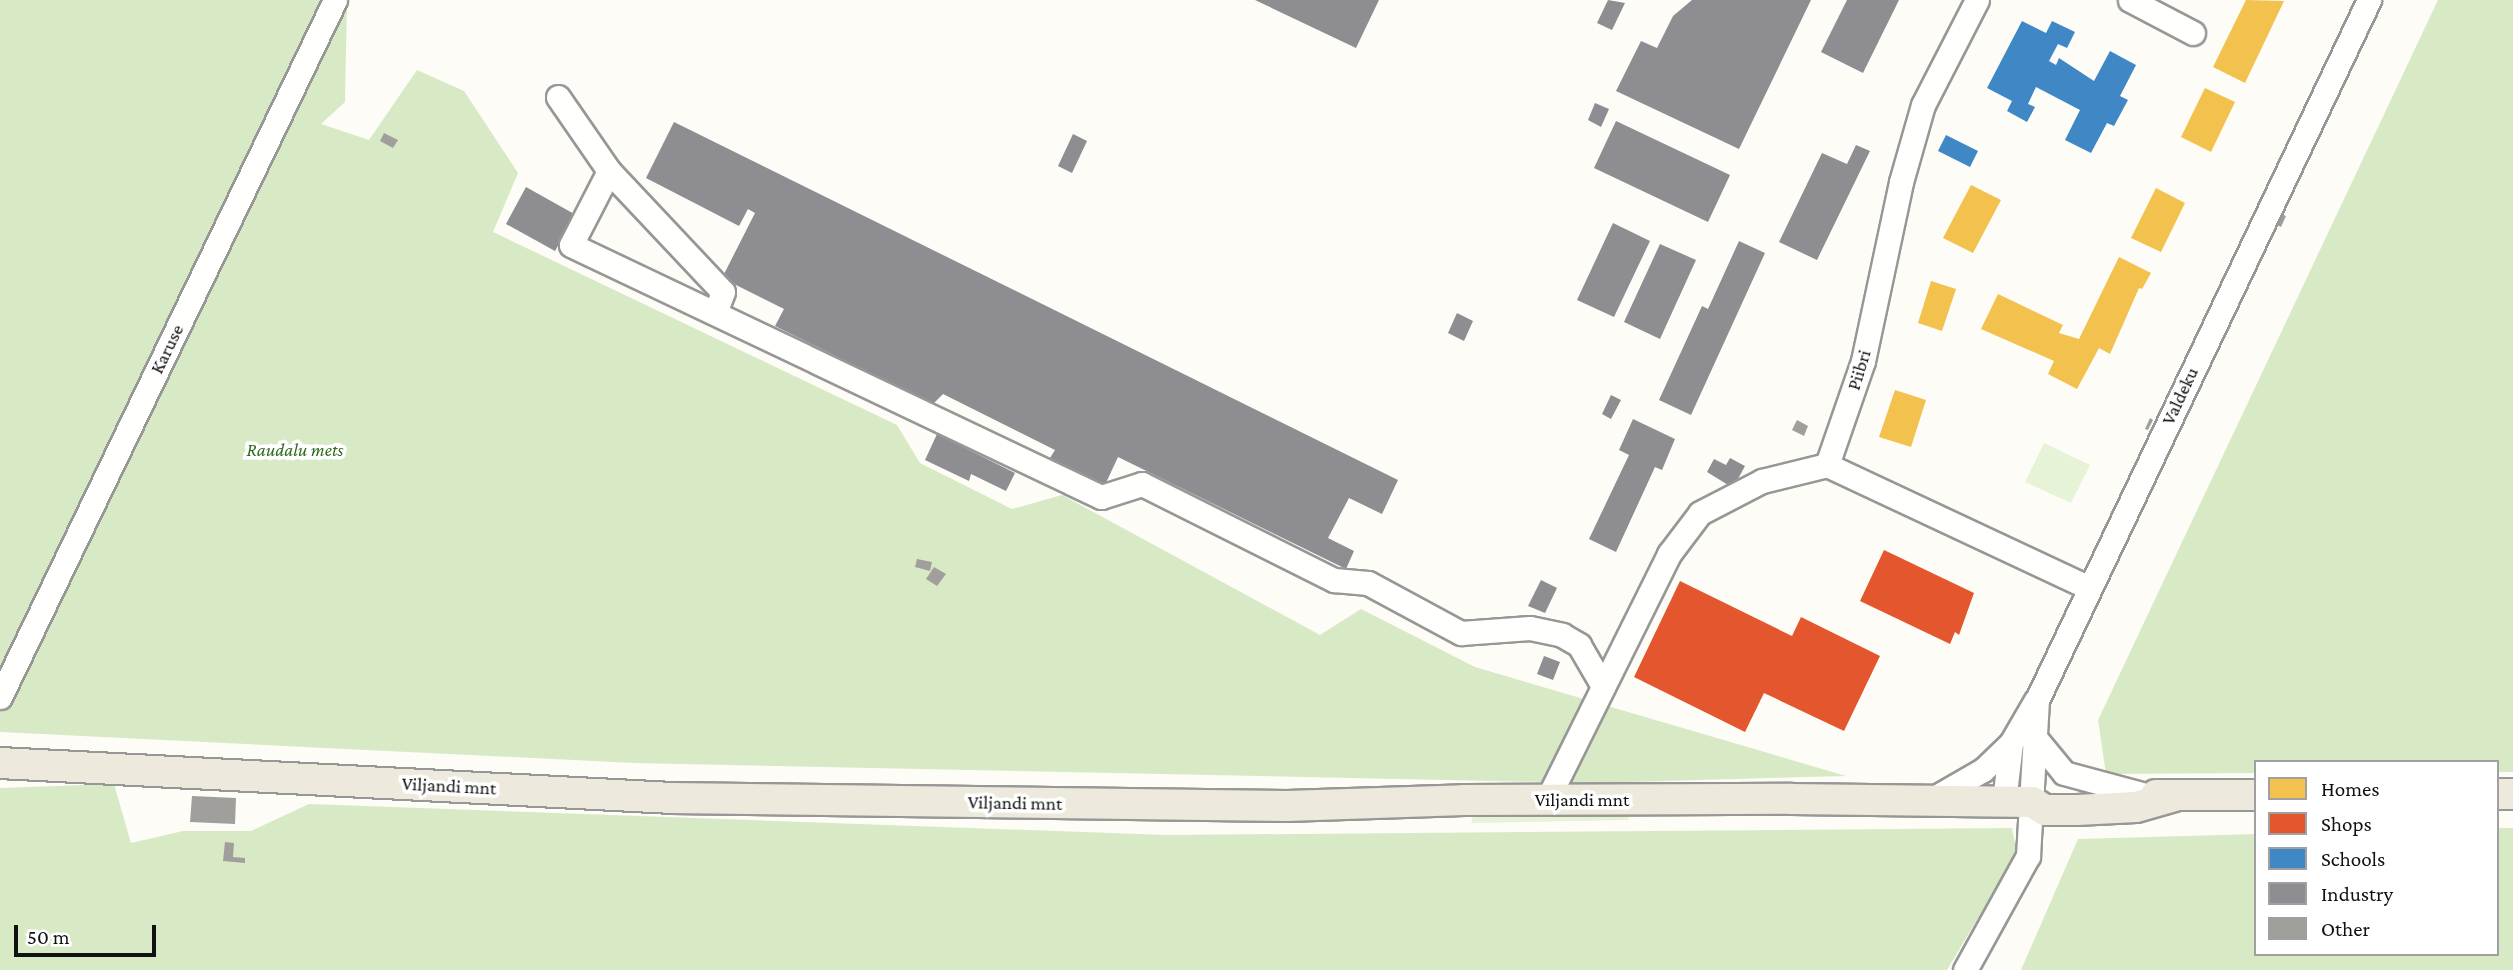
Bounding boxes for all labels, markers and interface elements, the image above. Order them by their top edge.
street label: Karuse [145,321,189,377]
street label: Piibri [1842,347,1876,393]
street label: Valdeku [2157,363,2203,429]
park label: Raudalu mets [247,439,343,461]
legend [2254,760,2499,956]
street label: Viljandi mnt [401,772,497,800]
text: Homes [2321,777,2380,801]
street label: Viljandi mnt [1535,789,1629,811]
street label: Viljandi mnt [968,791,1062,815]
text: Shops [2321,812,2372,836]
text: Schools [2321,847,2385,871]
text: Industry [2321,882,2393,906]
scale bar [18,911,159,955]
text: Other [2321,917,2370,941]
text: 50 m [27,925,70,949]

